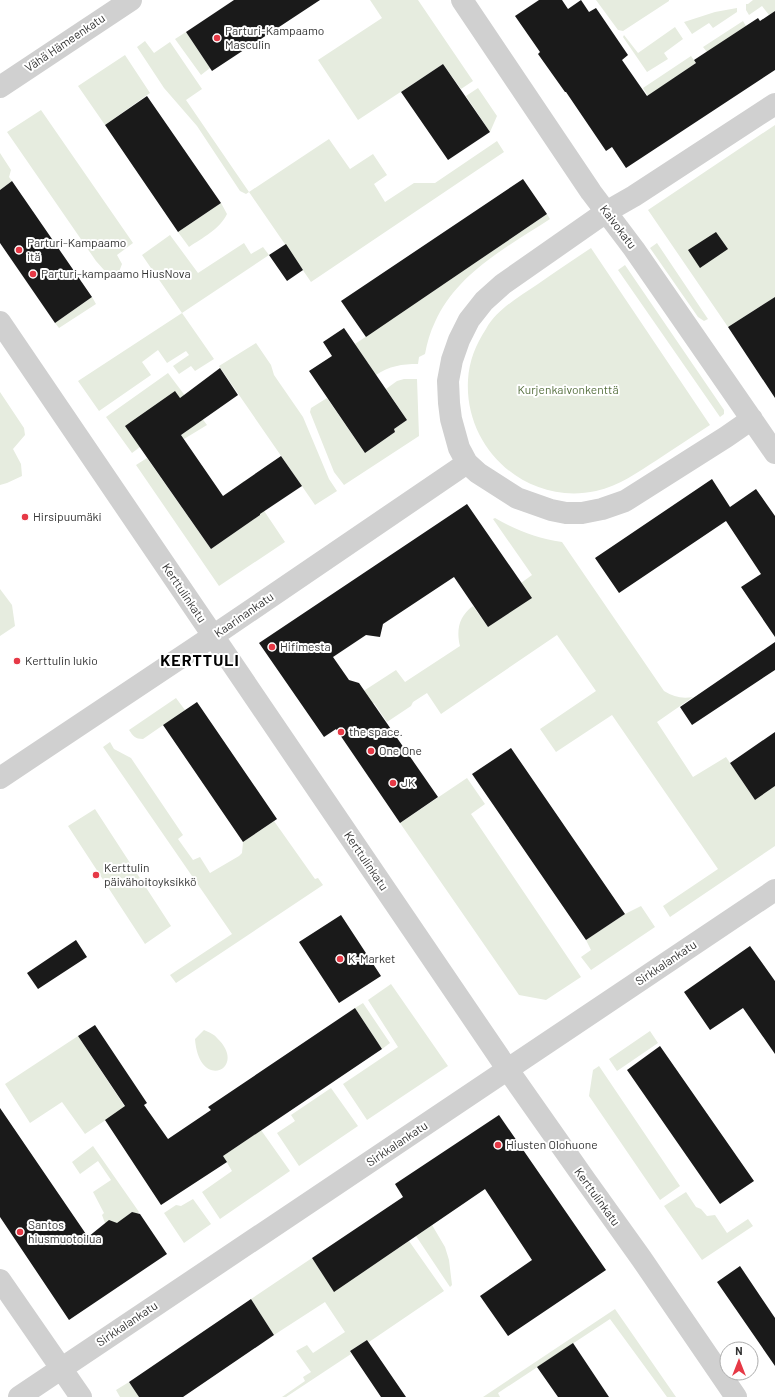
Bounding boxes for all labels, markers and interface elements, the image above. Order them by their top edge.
street label: Vähä Hämeenkatu [22,10,107,74]
place label: Parturi-Kampaamo Masculin [225,23,324,51]
marker: Parturi-Kampaamo Masculin [212,33,222,43]
street label: Kaivokatu [598,202,640,251]
place label: Parturi-Kampaamo itä [27,235,126,263]
marker: Parturi-Kampaamo itä [14,245,24,255]
place label: Parturi-kampaamo HiusNova [41,266,191,280]
marker: Parturi-kampaamo HiusNova [28,269,38,279]
park label: Kurjenkaivonkenttä [517,382,619,396]
place label: Hirsipuumäki [33,509,102,523]
marker: Hirsipuumäki [20,512,30,522]
street label: Kerttulinkatu [160,560,210,625]
street label: Kaarinankatu [211,589,276,640]
place label: Hifimesta [280,639,331,653]
marker: Hifimesta [267,642,277,652]
district label: KERTTULI [160,650,240,669]
place label: Kerttulin lukio [25,653,98,667]
marker: Kerttulin lukio [12,656,22,666]
place label: the space. [349,724,403,738]
marker: the space. [336,727,346,737]
place label: One One [379,743,422,757]
marker: One One [366,746,376,756]
place label: JK [401,775,416,789]
marker: JK [388,778,398,788]
street label: Kerttulinkatu [342,828,392,893]
place label: Kerttulin päivähoitoyksikkö [104,860,197,888]
marker: Kerttulin päivähoitoyksikkö [91,870,101,880]
street label: Sirkkalankatu [632,937,699,988]
place label: K-Market [348,951,395,965]
marker: K-Market [335,954,345,964]
street label: Sirkkalankatu [363,1118,430,1169]
place label: Hiusten Olohuone [506,1137,598,1151]
marker: Hiusten Olohuone [493,1140,503,1150]
street label: Kerttulinkatu [572,1165,624,1228]
place label: Santos hiusmuotoilua [28,1217,102,1245]
marker: Santos hiusmuotoilua [15,1227,25,1237]
street label: Sirkkalankatu [93,1298,160,1349]
north arrow [719,1341,759,1381]
text: N [735,1344,743,1357]

